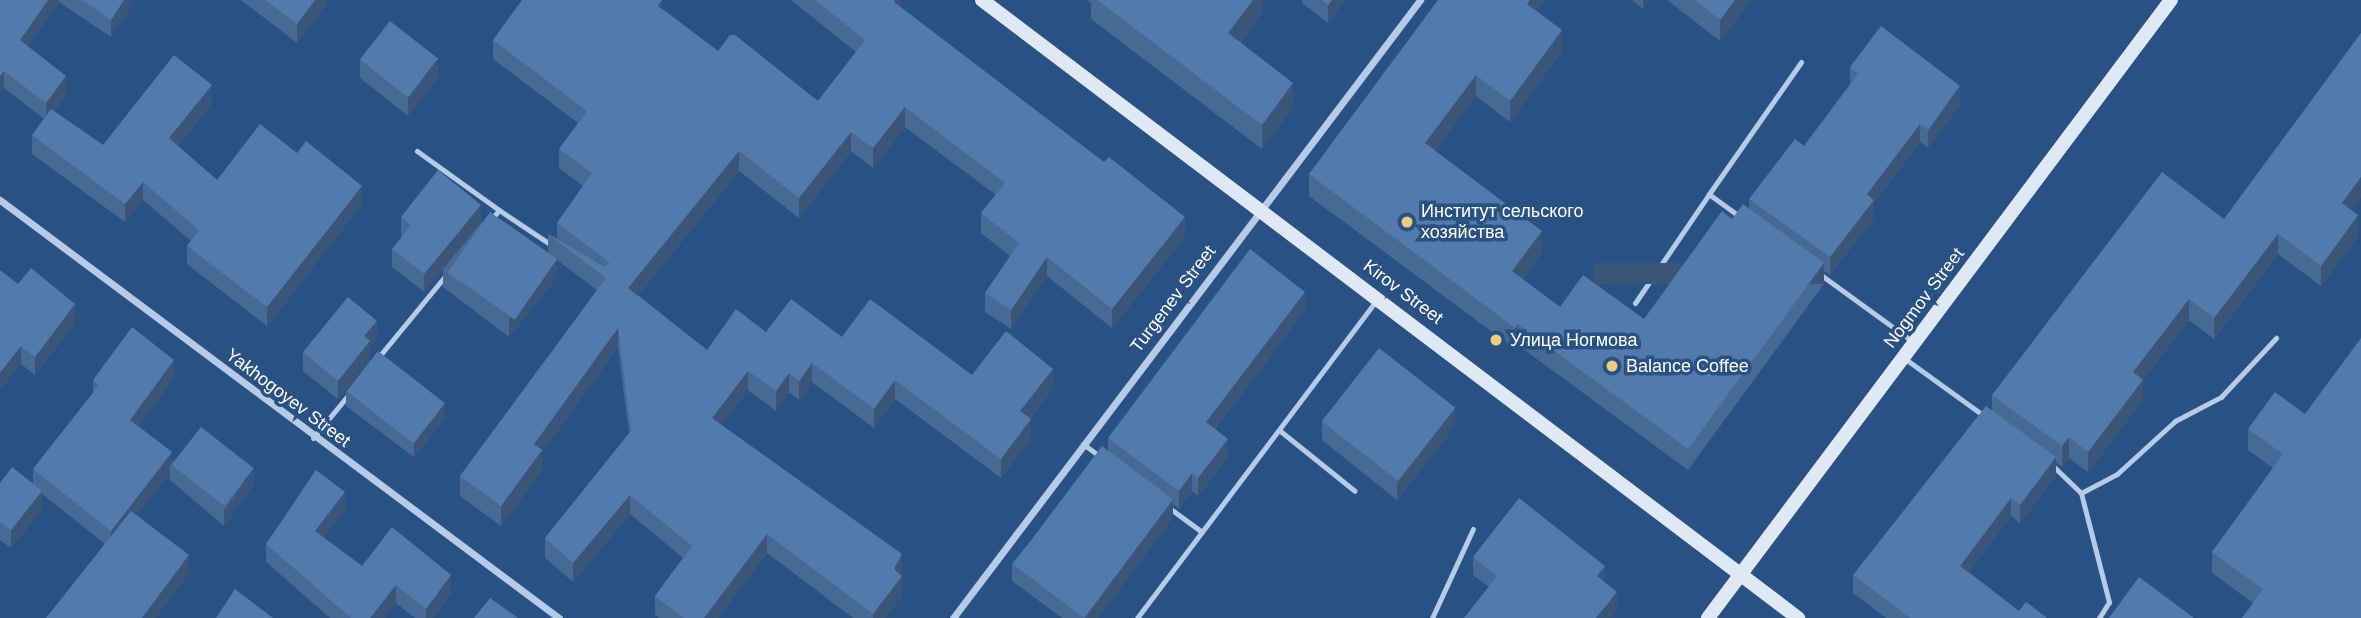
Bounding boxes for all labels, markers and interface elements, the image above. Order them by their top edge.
place label: Институт сельского хозяйства [1421,201,1583,244]
marker: Институт сельского хозяйства [1399,214,1415,230]
street label: Turgenev Street [1126,241,1220,357]
street label: Nogmov Street [1879,244,1969,352]
street label: Kirov Street [1359,255,1447,329]
place label: Улица Ногмова [1510,329,1637,351]
marker: Улица Ногмова [1488,332,1504,348]
street label: Yakhogoyev Street [221,344,355,452]
place label: Balance Coffee [1626,355,1749,377]
marker: Balance Coffee [1604,358,1620,374]

